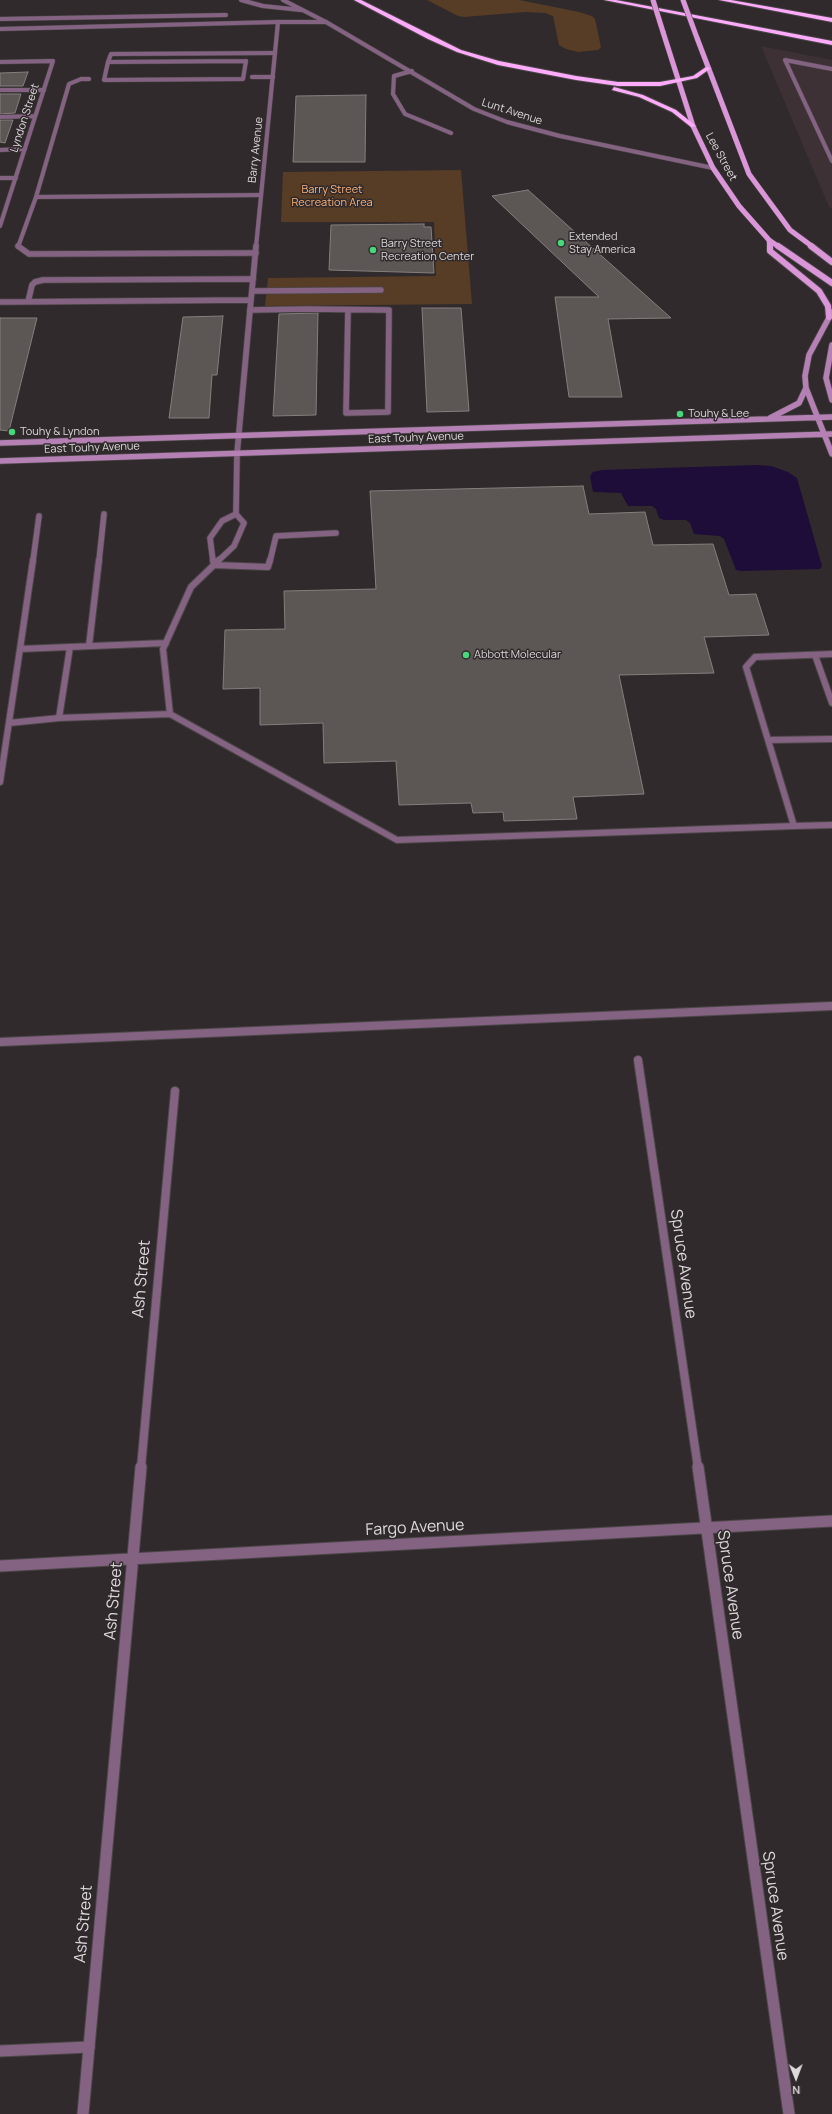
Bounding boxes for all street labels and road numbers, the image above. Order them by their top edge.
street label: Lyndon Street [8,82,42,154]
street label: Lunt Avenue [480,96,544,128]
street label: Barry Avenue [246,116,266,184]
street label: Lee Street [702,131,740,183]
street label: East Touhy Avenue [368,430,464,446]
street label: East Touhy Avenue [44,440,140,456]
street label: Spruce Avenue [666,1208,700,1320]
street label: Ash Street [129,1239,155,1319]
street label: Fargo Avenue [365,1516,465,1540]
street label: Spruce Avenue [713,1529,747,1641]
street label: Ash Street [101,1561,127,1641]
street label: Spruce Avenue [758,1850,792,1962]
street label: Ash Street [71,1884,97,1964]

